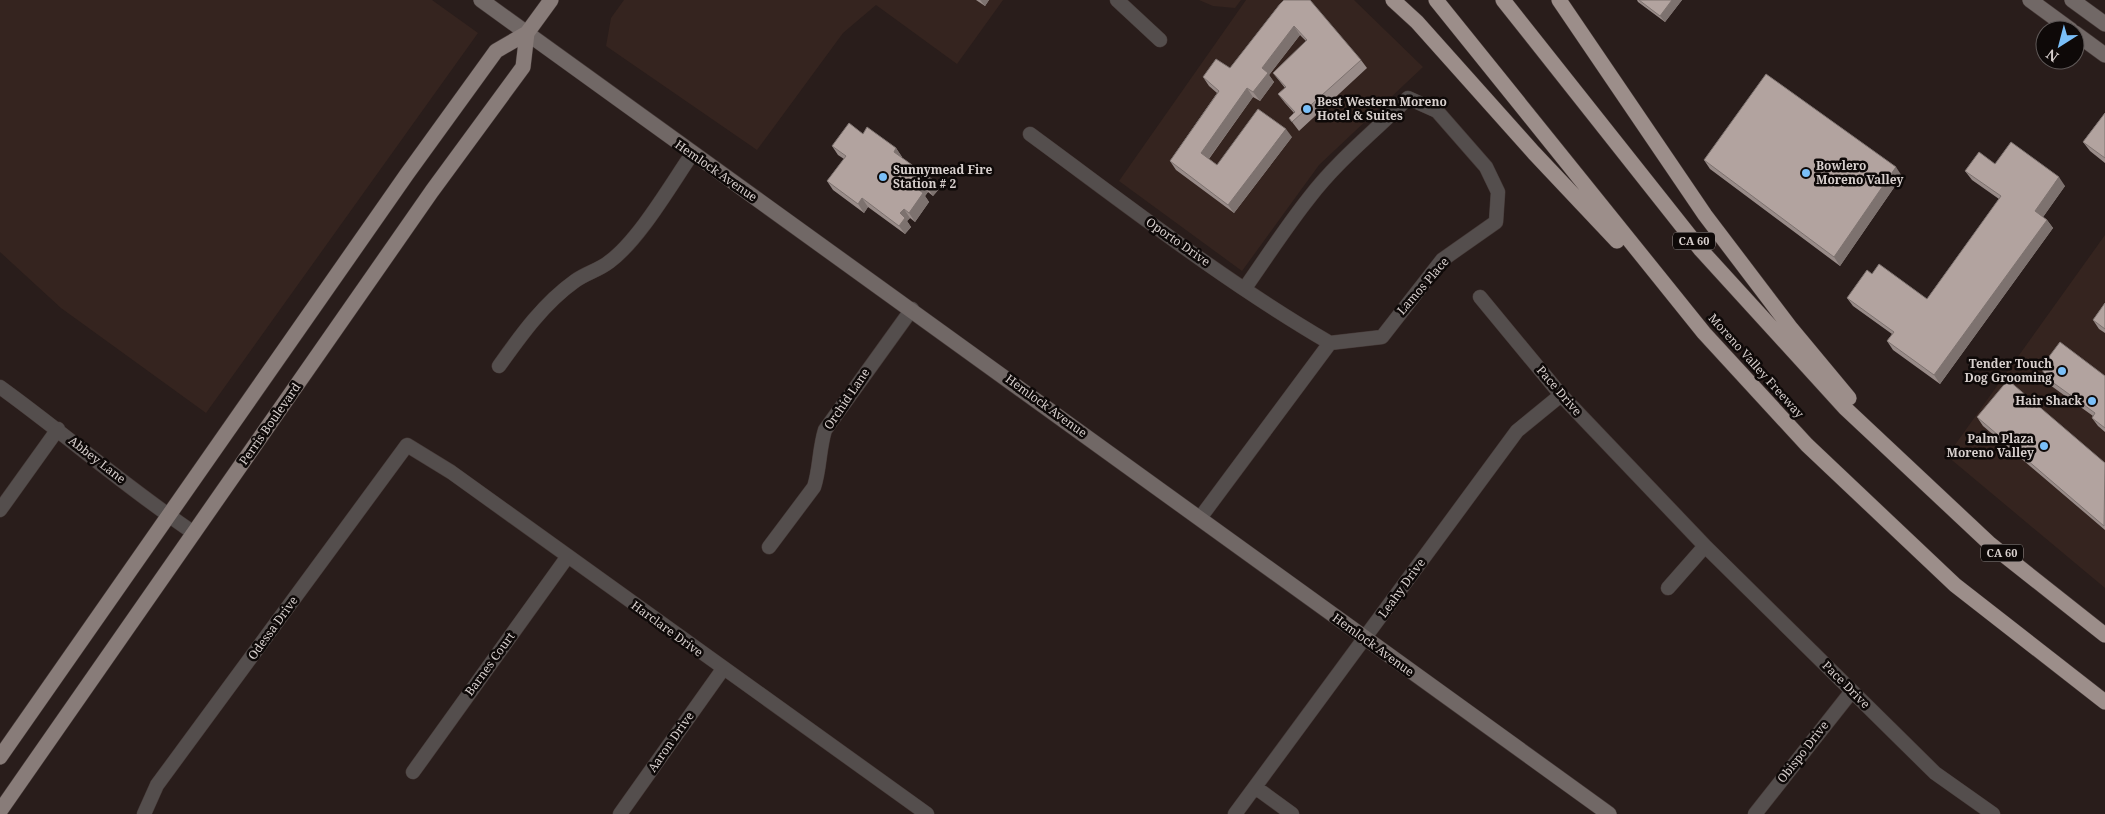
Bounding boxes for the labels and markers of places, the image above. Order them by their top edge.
place label: Best Western Moreno Hotel & Suites [1317,93,1447,124]
marker: Best Western Moreno Hotel & Suites [1301,103,1313,115]
place label: Bowlero Moreno Valley [1816,157,1904,188]
place label: Sunnymead Fire Station # 2 [893,161,992,192]
marker: Bowlero Moreno Valley [1800,167,1812,179]
marker: Sunnymead Fire Station # 2 [877,171,889,183]
place label: Tender Touch Dog Grooming [1965,355,2052,386]
marker: Tender Touch Dog Grooming [2056,365,2068,377]
place label: Hair Shack [2015,392,2082,409]
marker: Hair Shack [2086,395,2098,407]
place label: Palm Plaza Moreno Valley [1946,430,2034,461]
marker: Palm Plaza Moreno Valley [2038,440,2050,452]

